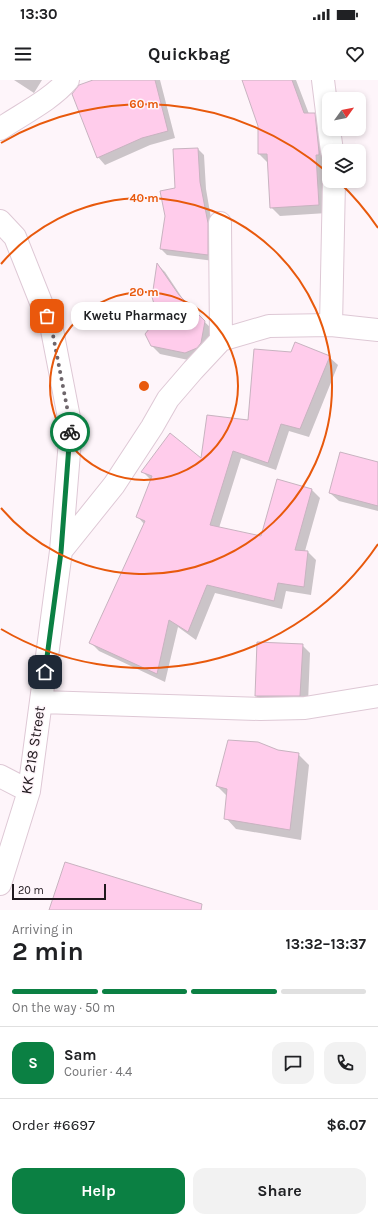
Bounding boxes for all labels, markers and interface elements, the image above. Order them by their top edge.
text: 13:30 [20,5,58,23]
icon: menu [12,43,34,65]
text: Quickbag [148,43,230,65]
icon: heart [344,43,366,65]
north arrow [322,92,366,136]
map controls [322,92,366,188]
text: 60 m [129,97,159,111]
button: layers [322,144,366,188]
text: 40 m [129,191,159,205]
text: 20 m [129,285,159,299]
pin [30,299,64,333]
callout: Kwetu Pharmacy [71,302,199,330]
icon: bag [36,305,58,327]
text: Kwetu Pharmacy [83,308,187,323]
centre of rings [137,379,151,393]
courier [50,412,90,452]
icon: bike [59,421,81,443]
pin [28,655,62,689]
icon: home [34,661,56,683]
street label: KK 218 Street [17,704,49,796]
scale bar [12,882,106,901]
text: 20 m [18,884,44,897]
text: Arriving in [12,922,73,937]
text: 13:32–13:37 [285,935,366,953]
text: 2 min [12,936,84,967]
text: On the way · 50 m [12,1000,115,1015]
button: chat [272,1042,314,1084]
button: phone [324,1042,366,1084]
text: Sam [64,1046,97,1064]
text: S [28,1054,38,1072]
text: Courier · 4.4 [64,1064,132,1079]
text: Order #6697 [12,1116,95,1134]
text: $6.07 [326,1116,366,1134]
button: Help [12,1168,185,1214]
button: Share [193,1168,366,1214]

